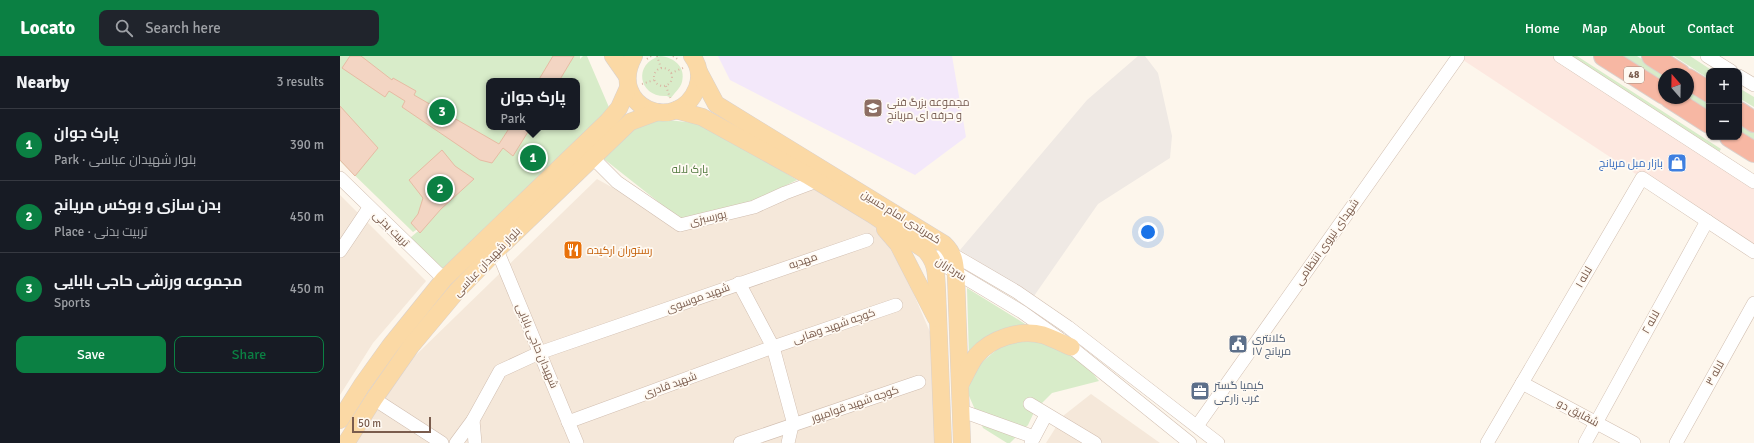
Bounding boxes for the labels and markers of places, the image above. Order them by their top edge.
place label: مجموعه بزرگ فنی و حرفه ای مریانج [887,96,970,123]
pin: 3 [429,97,455,127]
school or university icon: مجموعه بزرگ فنی و حرفه ای مریانج [862,97,884,119]
pin: 1 [520,143,546,173]
shop icon: بازار مبل مریانج [1666,152,1688,174]
place label: بازار مبل مریانج [1599,157,1663,171]
pin: 2 [427,174,453,204]
restaurant icon: رستوران ارکیده [562,239,584,261]
place label: رستوران ارکیده [587,244,653,257]
place label: کلانتری ۱۷ مریانج [1252,332,1291,359]
public building icon: کلانتری ۱۷ مریانج [1227,333,1249,355]
place label: کیمیا گستر غرب زارعی [1213,379,1264,405]
office icon: کیمیا گستر غرب زارعی [1189,380,1211,402]

